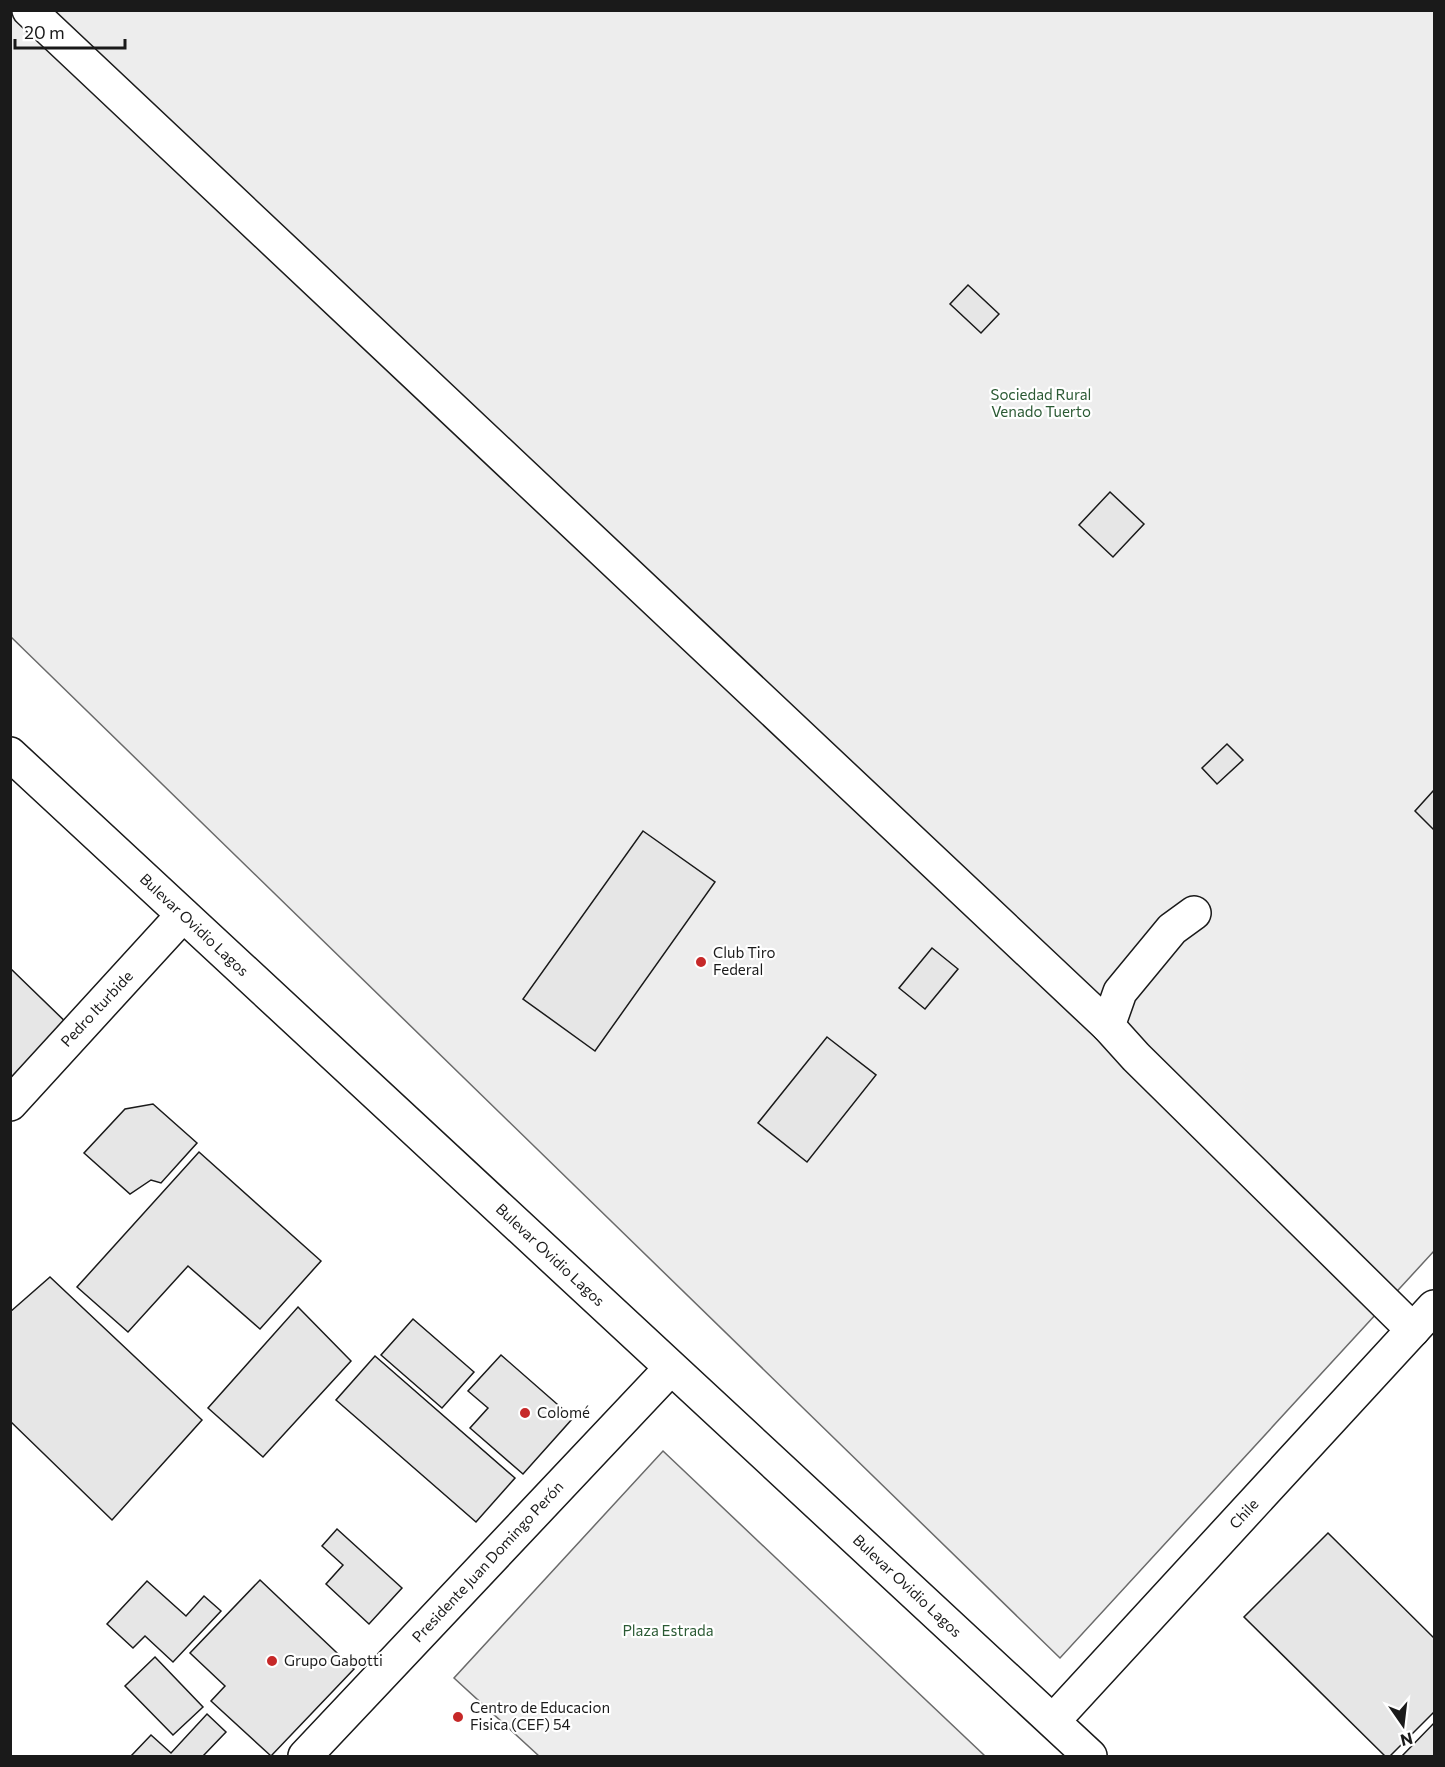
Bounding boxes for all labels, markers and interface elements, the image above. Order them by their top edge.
scale bar [15,12,124,50]
text: 20 m [24,21,65,43]
park label: Sociedad Rural Venado Tuerto [991,385,1091,420]
street label: Bulevar Ovidio Lagos [137,869,253,979]
place label: Club Tiro Federal [713,943,775,978]
marker: Club Tiro Federal [694,955,708,969]
street label: Pedro Iturbide [57,967,136,1050]
street label: Bulevar Ovidio Lagos [493,1199,609,1309]
place label: Colomé [537,1403,590,1421]
marker: Colomé [518,1406,532,1420]
street label: Presidente Juan Domingo Perón [408,1477,567,1646]
street label: Chile [1225,1495,1262,1532]
street label: Bulevar Ovidio Lagos [850,1530,966,1640]
park label: Plaza Estrada [622,1621,714,1639]
place label: Grupo Gabotti [284,1651,383,1669]
marker: Grupo Gabotti [265,1654,279,1668]
north arrow [1373,1695,1433,1755]
place label: Centro de Educacion Fisica (CEF) 54 [470,1698,610,1733]
marker: Centro de Educacion Fisica (CEF) 54 [451,1710,465,1724]
text: N [1399,1729,1415,1751]

